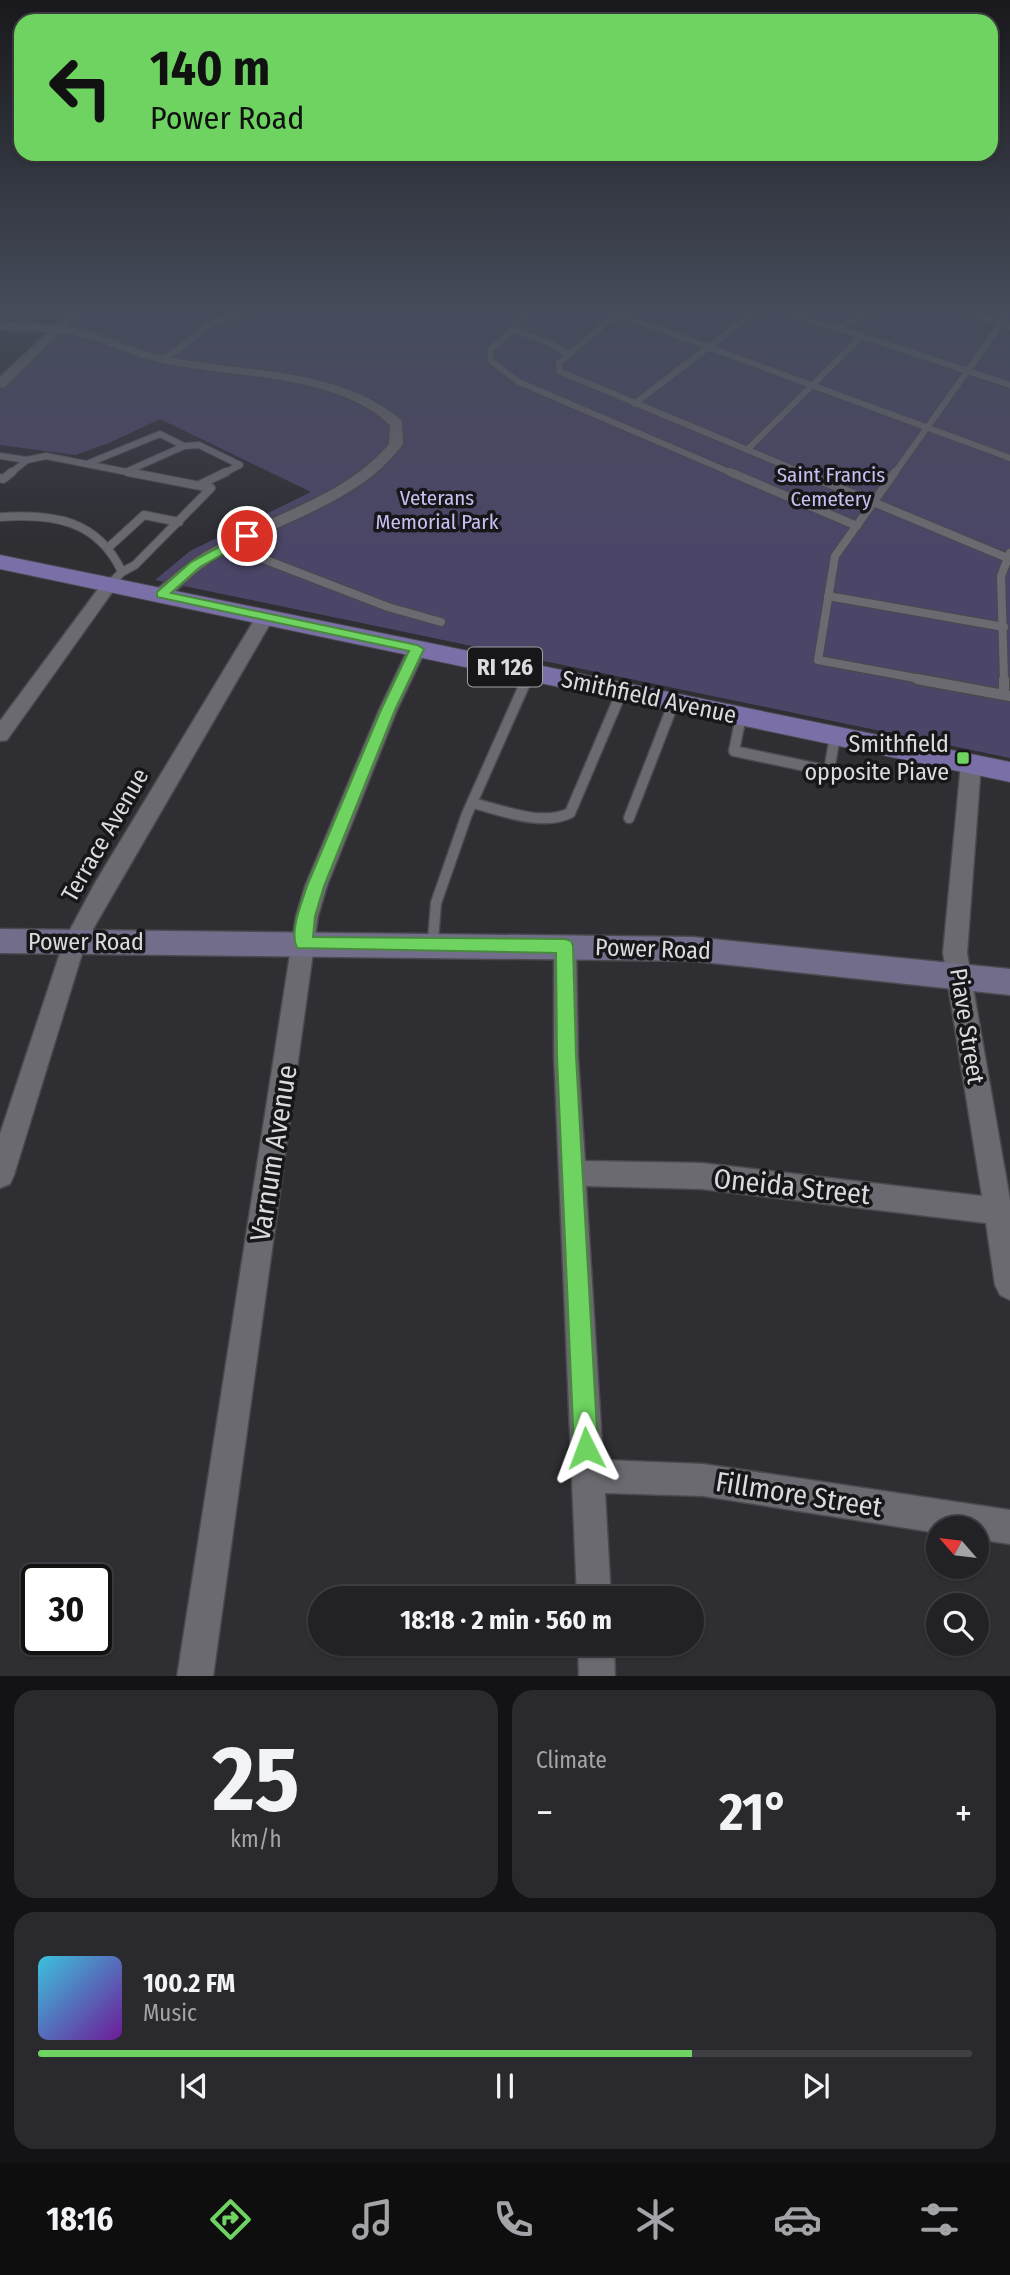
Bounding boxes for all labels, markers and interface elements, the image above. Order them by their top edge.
text: 140 m [150,39,270,98]
icon: left [35,42,126,133]
text: Power Road [150,99,304,137]
park label: Saint Francis Cemetery [777,462,885,512]
park label: Veterans Memorial Park [376,485,499,535]
pin [217,506,277,566]
icon: arrive [228,517,266,555]
road number: RI 126 [468,648,542,687]
street label: Smithfield Avenue [559,665,739,729]
place label: Smithfield opposite Piave [804,730,949,786]
marker: Smithfield opposite Piave [955,750,971,766]
street label: Terrace Avenue [56,764,154,906]
street label: Power Road [28,928,144,956]
street label: Power Road [595,933,711,965]
street label: Piave Street [944,966,990,1086]
street label: Varnum Avenue [243,1062,304,1244]
street label: Oneida Street [712,1162,873,1211]
position arrow [549,1411,623,1485]
street label: Fillmore Street [714,1465,885,1524]
north arrow [926,1516,989,1578]
map controls [926,1516,989,1656]
speed limit sign: 30 [21,1564,112,1655]
button: search [926,1593,989,1656]
text: 18:18 · 2 min · 560 m [400,1605,612,1636]
text: 25 [213,1725,299,1834]
text: Climate [536,1746,607,1774]
text: 21° [719,1781,789,1844]
text: − [536,1790,553,1836]
text: + [955,1790,972,1836]
text: km/h [230,1825,282,1853]
text: 100.2 FM [143,1968,235,1999]
text: Music [143,1999,197,2027]
icon: previous [175,2067,213,2105]
icon: pause [486,2067,524,2105]
icon: next [797,2067,835,2105]
icon: directions [206,2195,255,2244]
icon: music [348,2195,397,2244]
icon: phone [489,2195,538,2244]
icon: climate [631,2195,680,2244]
icon: car [773,2195,822,2244]
icon: filters [915,2195,964,2244]
text: 18:16 [46,2200,113,2238]

